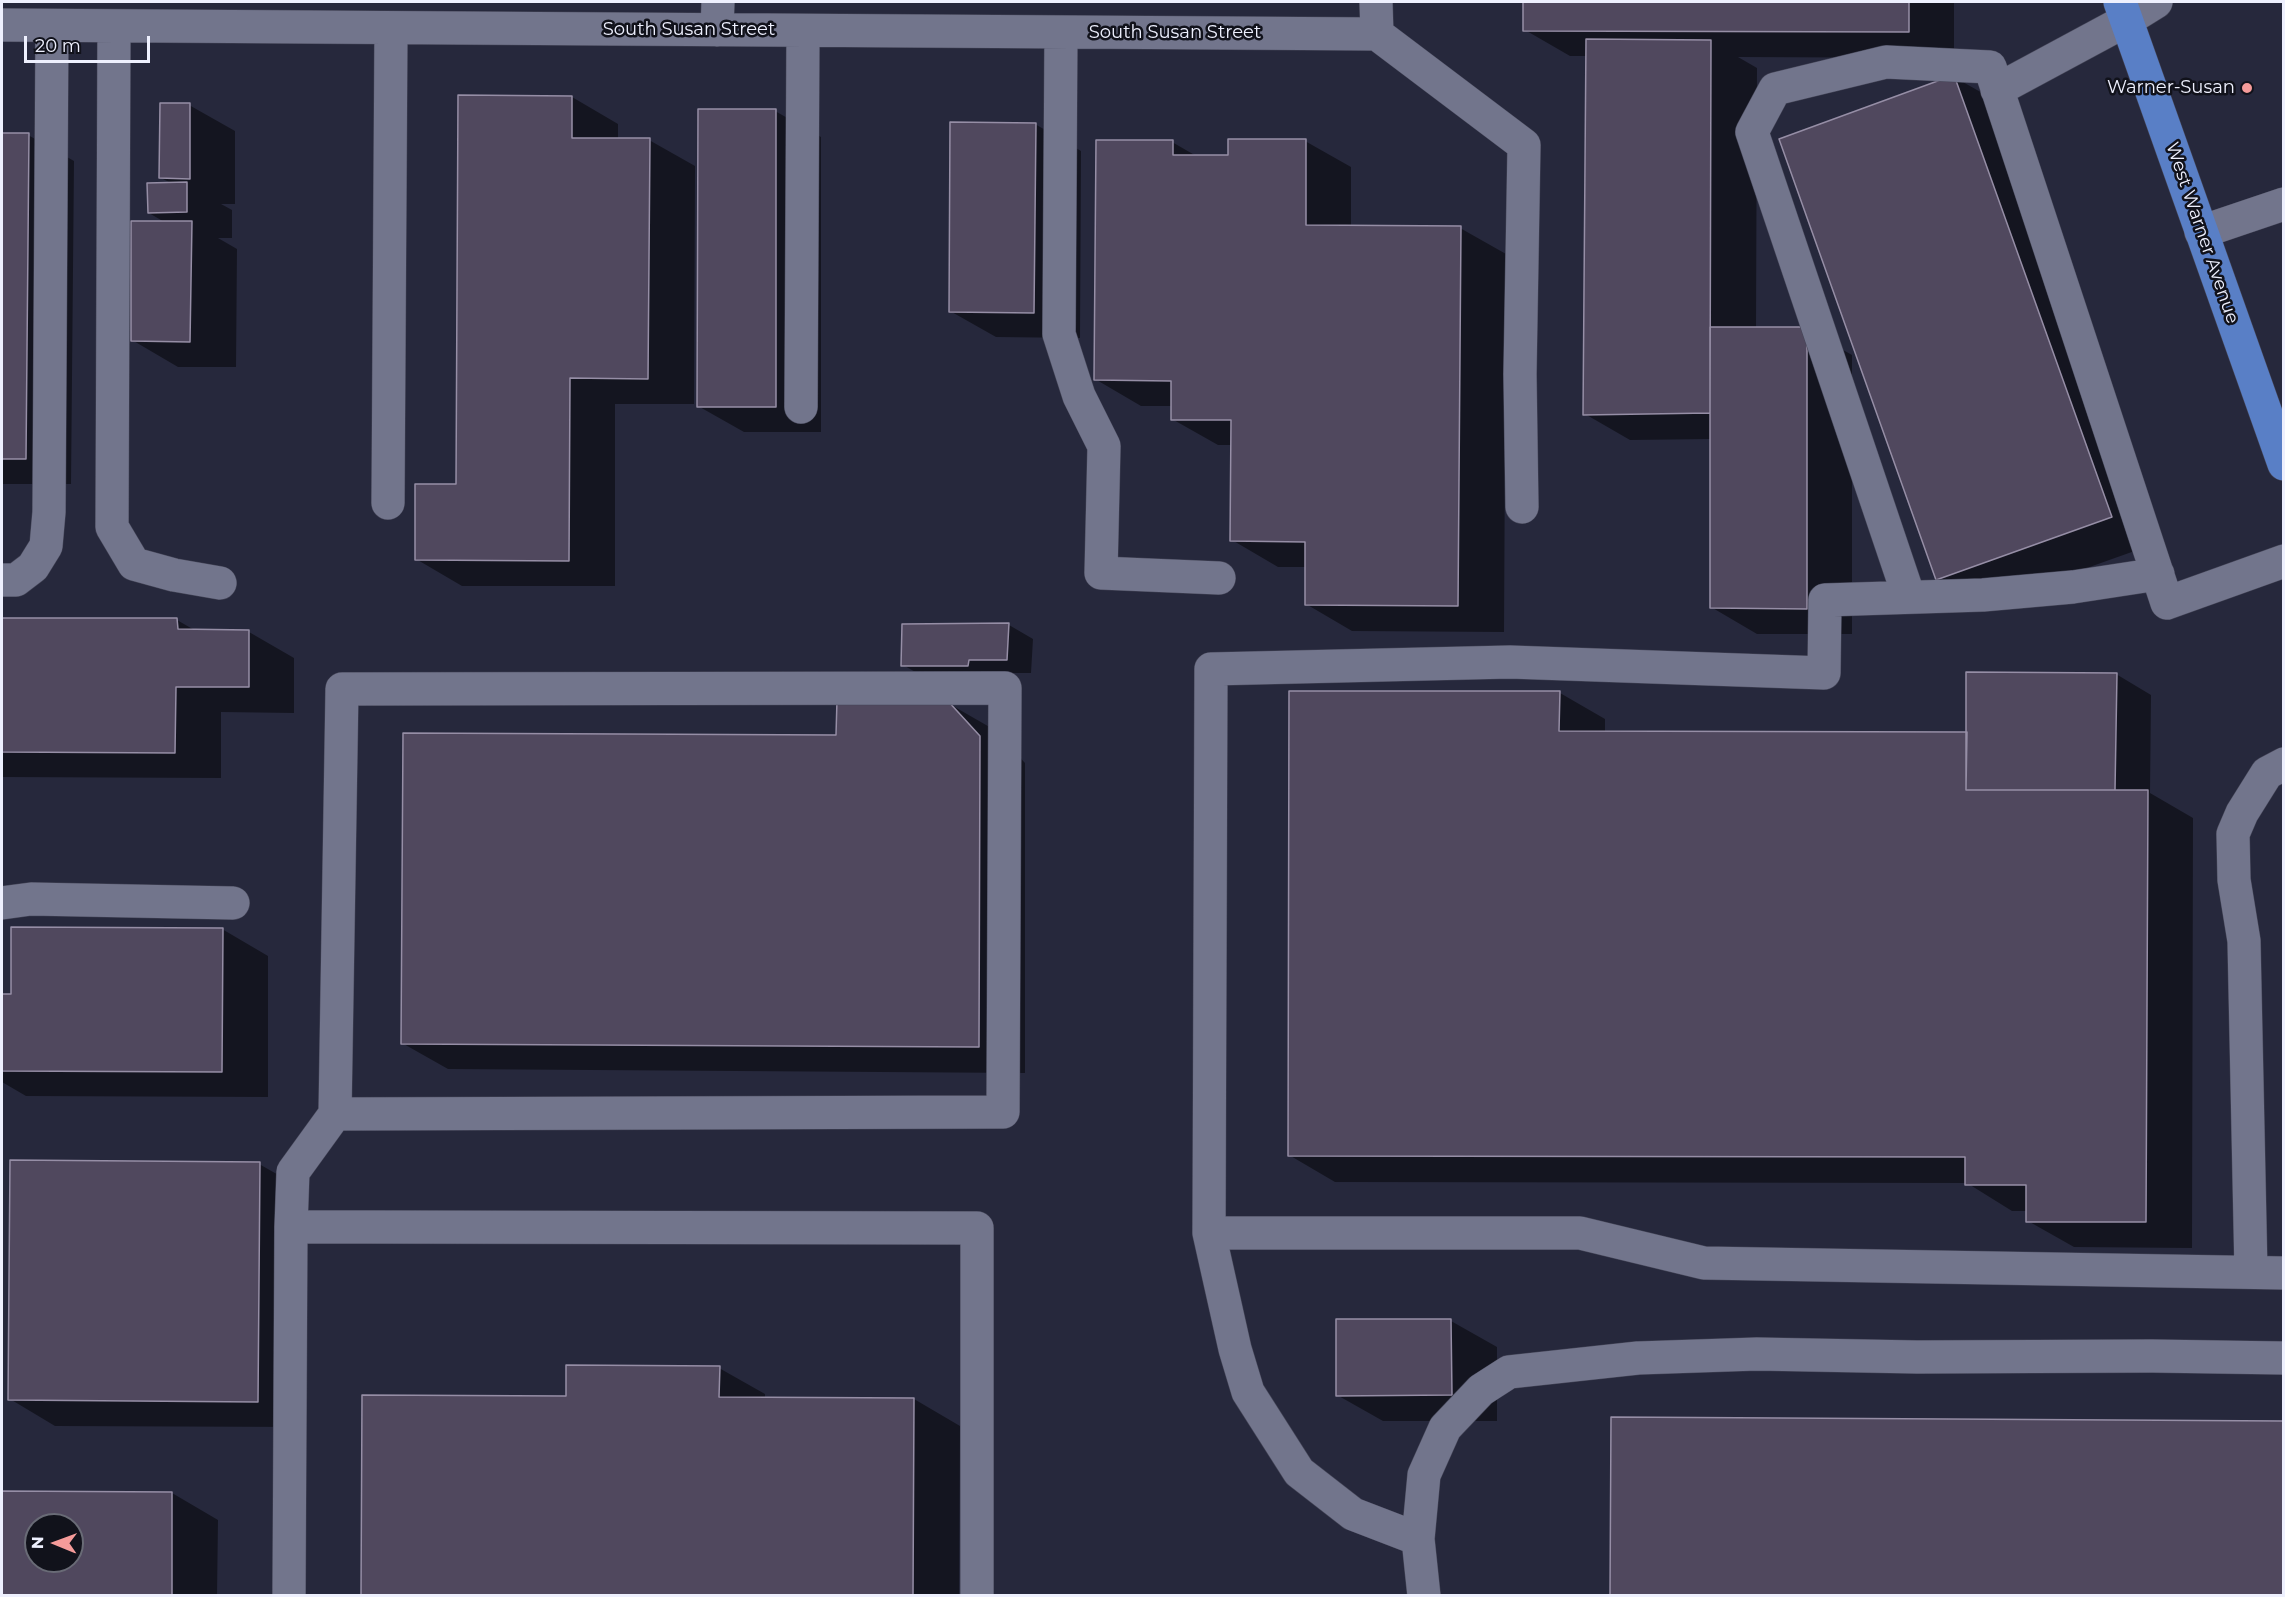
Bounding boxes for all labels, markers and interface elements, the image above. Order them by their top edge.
street label: South Susan Street [603,19,775,41]
street label: South Susan Street [1089,22,1261,44]
scale bar [27,24,153,62]
text: 20 m [35,35,81,57]
place label: Warner-Susan [2107,77,2235,99]
marker: Warner-Susan [2240,81,2254,95]
street label: West Warner Avenue [2161,140,2243,326]
north arrow [24,1513,84,1573]
text: N [28,1536,47,1549]

